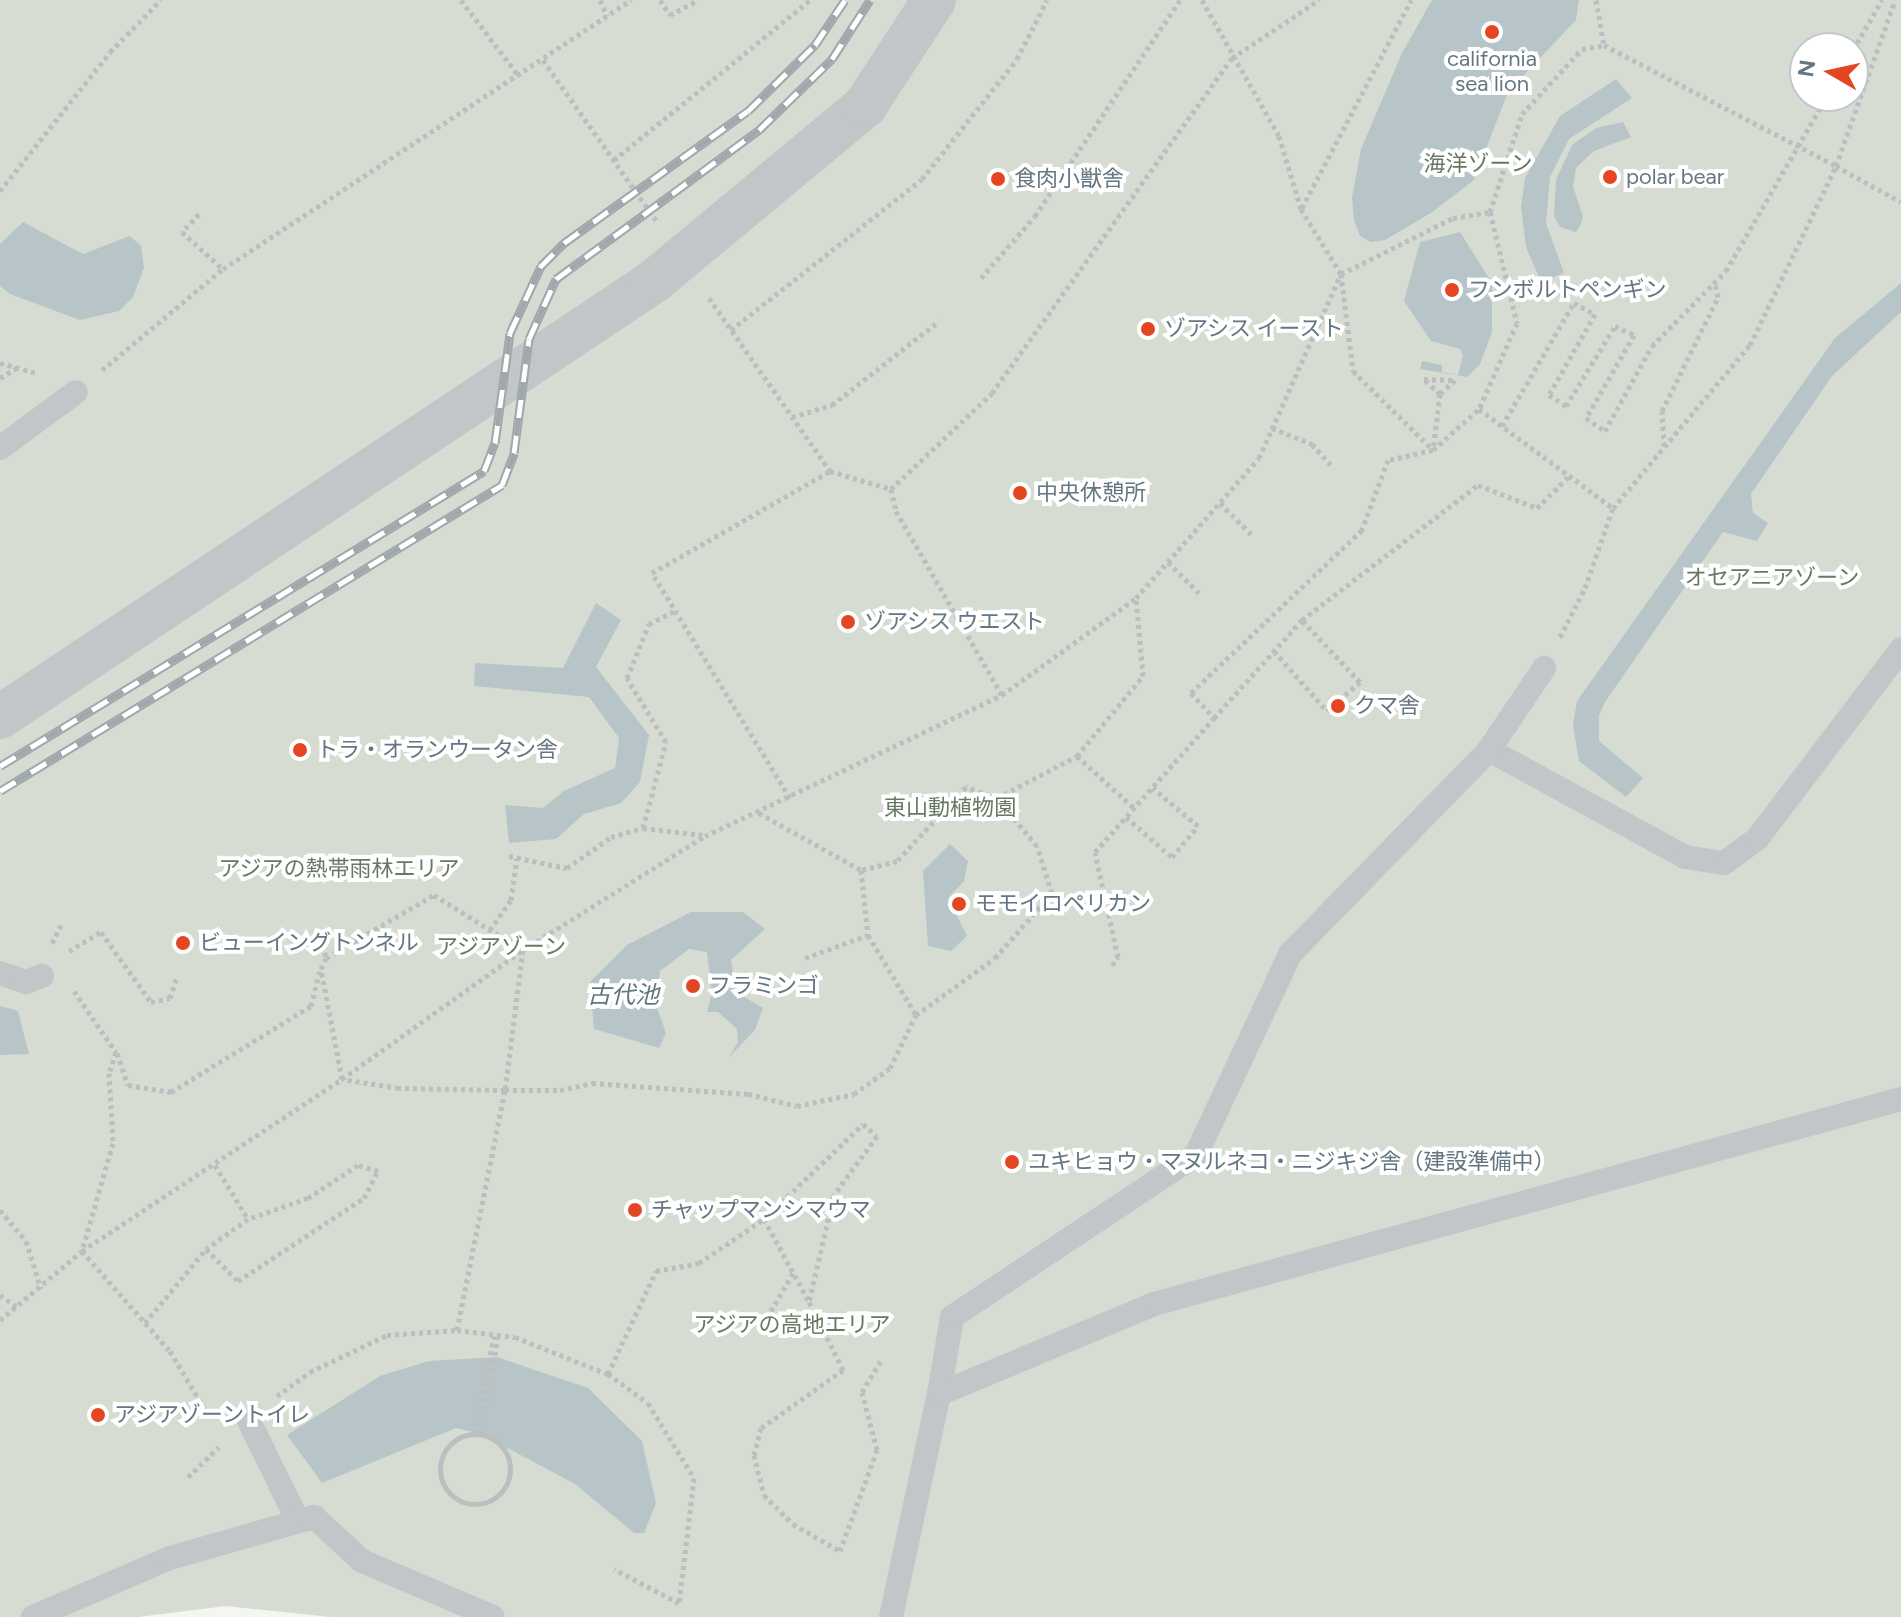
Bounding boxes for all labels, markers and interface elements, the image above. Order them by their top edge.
marker: california sea lion [1483,23,1501,41]
north arrow [1789,32,1869,112]
place label: california sea lion [1447,45,1537,96]
text: N [1792,58,1821,79]
park label: 海洋ゾーン [1423,151,1533,177]
place label: polar bear [1626,164,1724,190]
place label: 食肉小獣舎 [1014,166,1124,192]
marker: polar bear [1601,168,1619,186]
marker: 食肉小獣舎 [989,170,1007,188]
place label: フンボルトペンギン [1468,277,1666,303]
marker: フンボルトペンギン [1443,281,1461,299]
place label: ゾアシス イースト [1164,316,1345,342]
marker: ゾアシス イースト [1139,320,1157,338]
place label: 中央休憩所 [1036,480,1146,506]
marker: 中央休憩所 [1011,484,1029,502]
park label: オセアニアゾーン [1684,565,1860,591]
place label: ゾアシス ウエスト [864,609,1045,635]
marker: ゾアシス ウエスト [839,613,857,631]
place label: クマ舎 [1354,693,1420,719]
marker: クマ舎 [1329,697,1347,715]
place label: トラ・オランウータン舎 [316,737,558,763]
marker: トラ・オランウータン舎 [291,741,309,759]
park label: 東山動植物園 [884,795,1016,821]
park label: アジアの熱帯雨林エリア [218,856,460,882]
place label: モモイロペリカン [975,891,1151,917]
marker: モモイロペリカン [950,895,968,913]
place label: ビューイングトンネル [199,930,419,956]
marker: ビューイングトンネル [174,934,192,952]
park label: アジアゾーン [435,934,567,960]
place label: フラミンゴ [709,973,819,999]
marker: フラミンゴ [684,977,702,995]
water label: 古代池 [587,981,659,1009]
place label: ユキヒョウ・マヌルネコ・ニジキジ舎（建設準備中） [1028,1149,1556,1175]
marker: ユキヒョウ・マヌルネコ・ニジキジ舎（建設準備中） [1003,1153,1021,1171]
place label: チャップマンシマウマ [651,1197,871,1223]
marker: チャップマンシマウマ [626,1201,644,1219]
park label: アジアの高地エリア [693,1312,891,1338]
place label: アジアゾーントイレ [114,1402,312,1428]
marker: アジアゾーントイレ [89,1406,107,1424]

